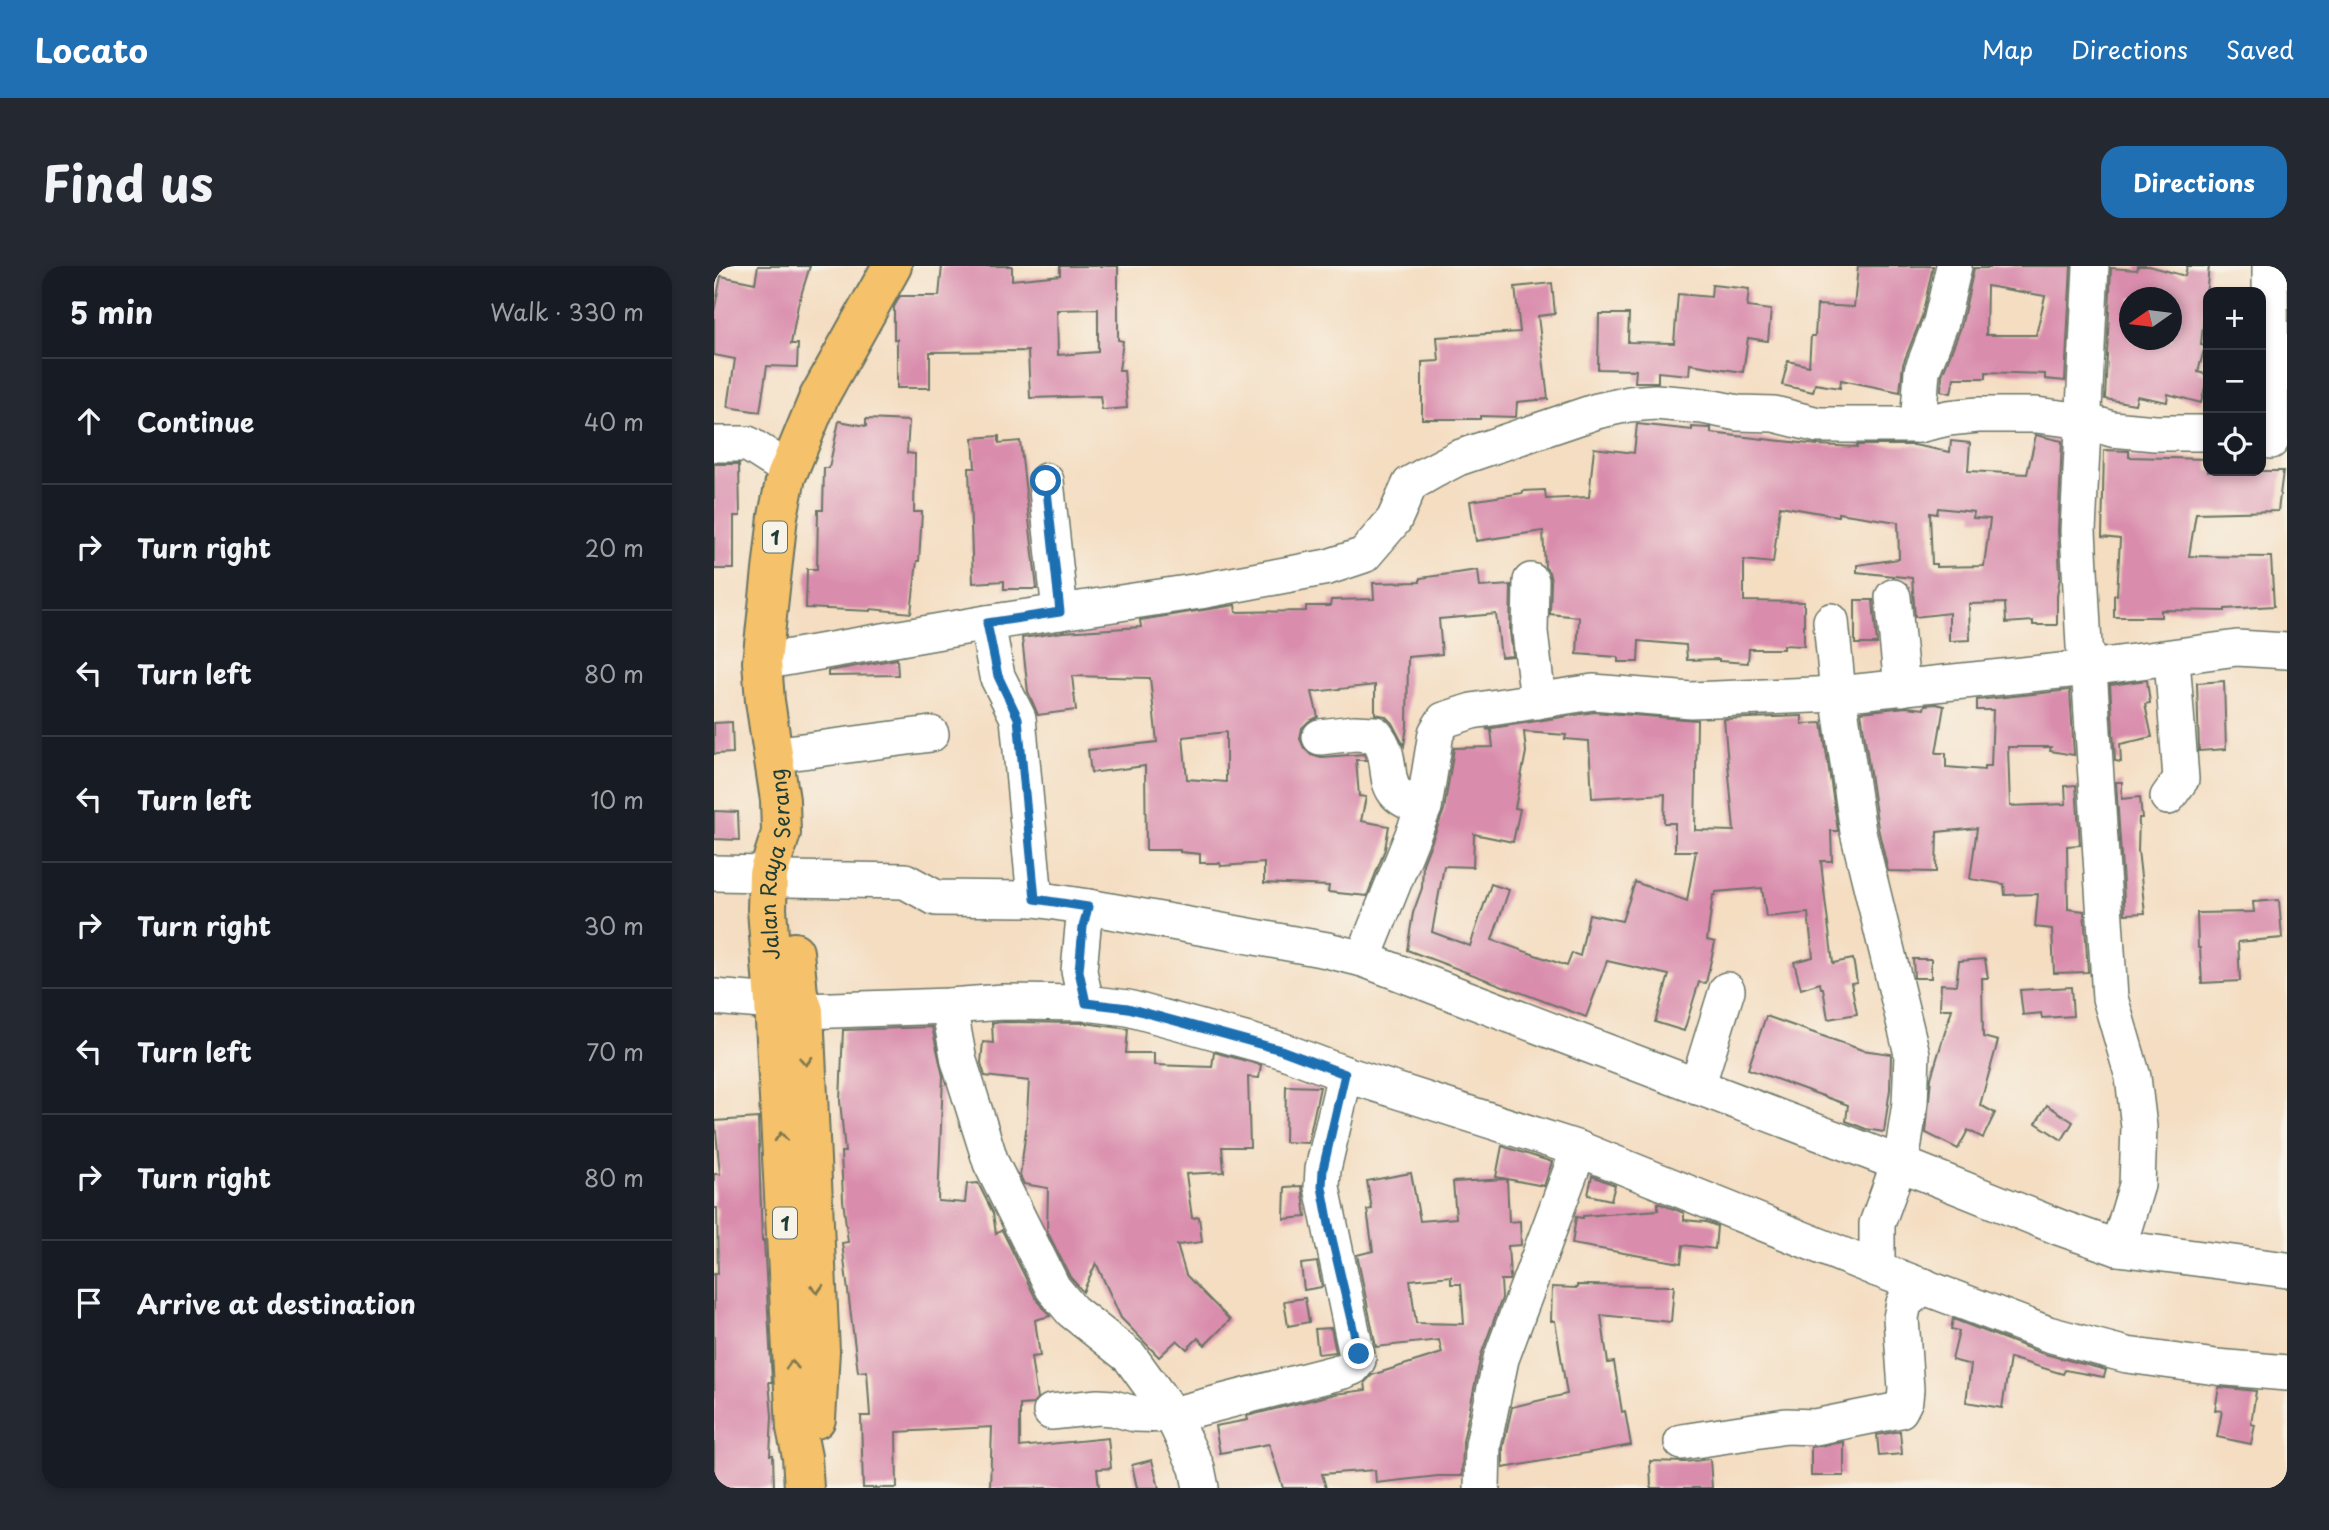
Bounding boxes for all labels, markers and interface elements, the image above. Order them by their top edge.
text: Locato [35,24,148,74]
text: Map [1982,31,2033,67]
text: Directions [2071,31,2188,67]
text: Saved [2226,31,2294,67]
text: Find us [42,145,213,219]
button: Directions [2101,146,2287,218]
north arrow [2119,287,2182,350]
map controls [2203,287,2266,476]
button: + [2203,287,2266,350]
text: 5 min [70,289,153,334]
text: Walk · 330 m [490,294,644,329]
button: − [2203,350,2266,413]
icon: ahead [70,402,108,440]
text: Continue [137,402,254,441]
text: 40 m [584,404,644,439]
button: locate [2203,413,2266,476]
route start [1030,465,1061,496]
road number: 1 [763,522,787,552]
icon: right [70,528,108,566]
text: Turn right [137,528,271,567]
text: 20 m [585,530,644,565]
icon: left [70,654,108,692]
text: Turn left [137,654,252,693]
text: 80 m [584,656,644,691]
street label: Jalan Raya Serang [751,767,797,961]
icon: left [70,780,108,818]
text: Turn left [137,780,252,819]
text: 10 m [590,782,644,817]
icon: right [70,906,108,944]
text: Turn right [137,906,271,945]
text: 30 m [583,908,644,943]
icon: left [70,1032,108,1070]
text: Turn left [137,1032,252,1071]
text: 70 m [586,1034,644,1069]
one-way arrow [798,1056,813,1067]
one-way arrow [773,1132,788,1143]
icon: right [70,1158,108,1196]
text: Turn right [137,1158,271,1197]
text: 80 m [584,1160,644,1195]
road number: 1 [773,1208,797,1239]
one-way arrow [810,1283,825,1294]
icon: arrive [70,1284,108,1322]
text: Arrive at destination [137,1284,416,1323]
route end [1343,1338,1374,1369]
one-way arrow [785,1359,800,1370]

